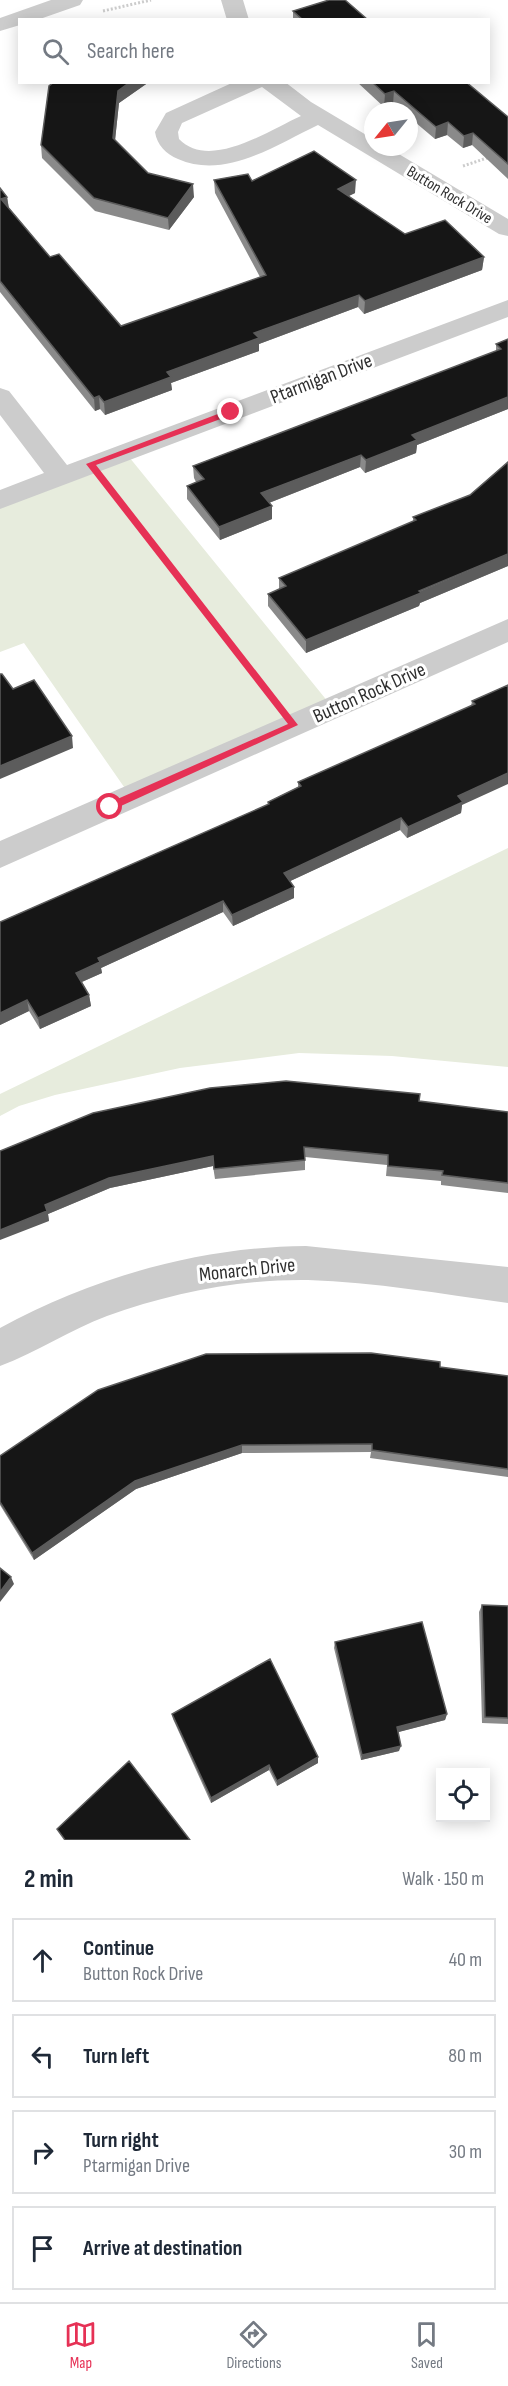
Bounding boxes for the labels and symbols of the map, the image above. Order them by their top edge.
north arrow [364,102,418,156]
street label: Button Rock Drive [403,162,495,228]
street label: Ptarmigan Drive [267,349,376,409]
route end [217,398,243,424]
street label: Button Rock Drive [310,657,429,728]
route start [96,793,122,819]
street label: Monarch Drive [198,1253,296,1287]

